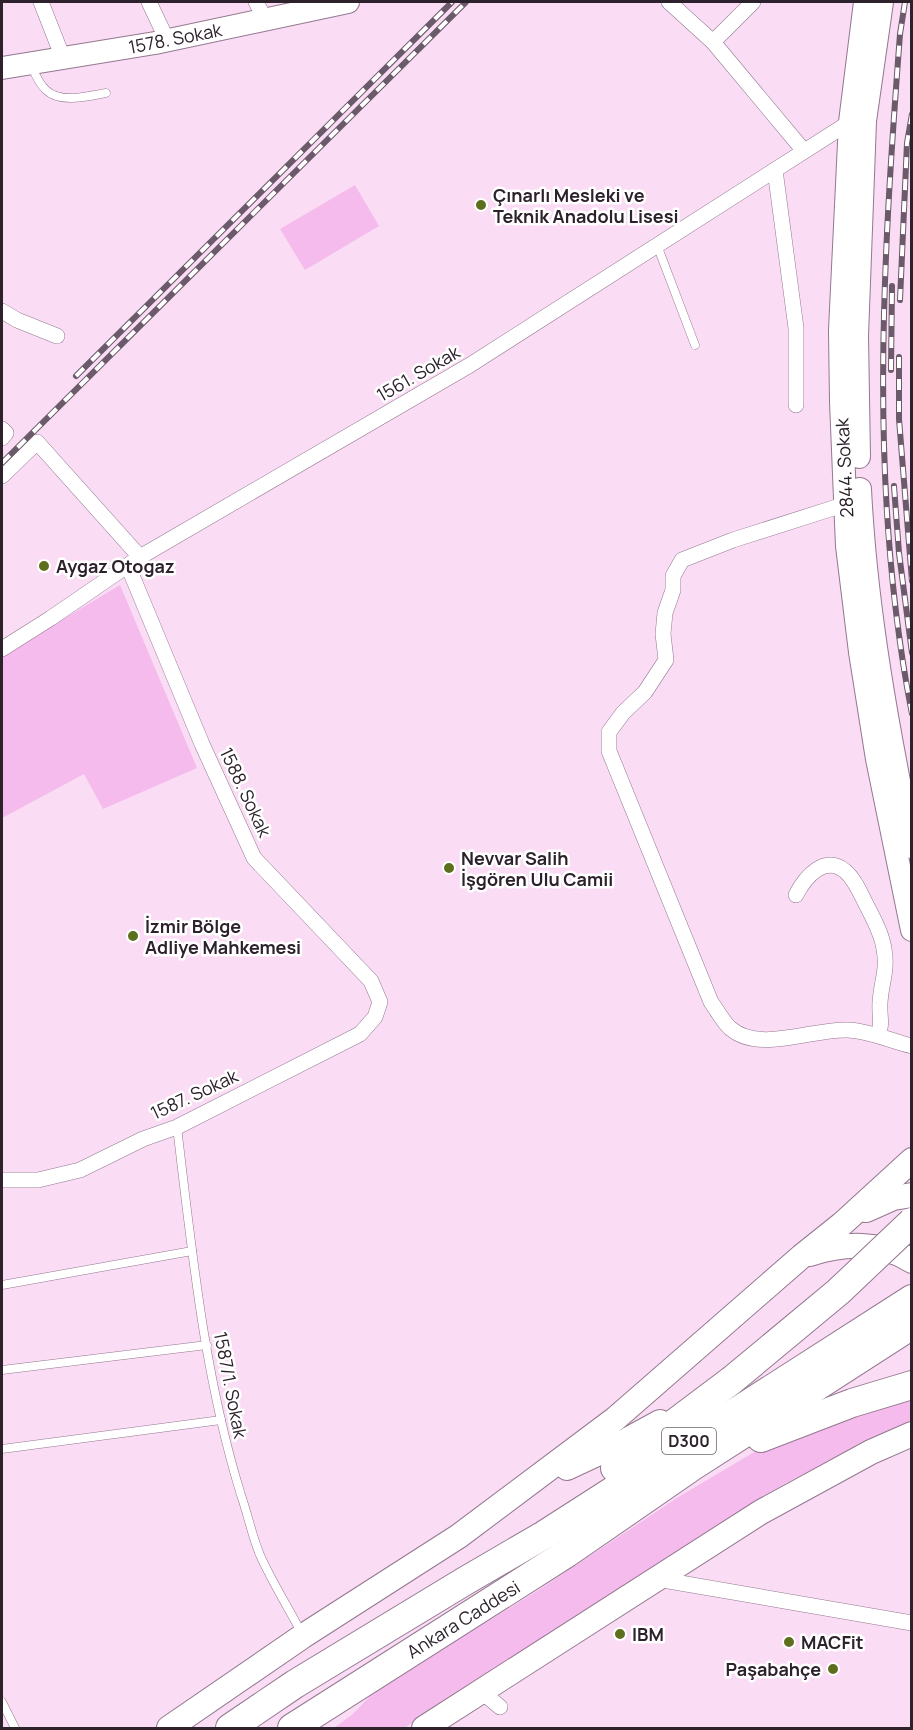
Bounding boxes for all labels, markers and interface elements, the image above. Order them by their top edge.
street label: 1578. Sokak [126,17,225,59]
place label: Çınarlı Mesleki ve Teknik Anadolu Lisesi [493,183,678,228]
marker: Çınarlı Mesleki ve Teknik Anadolu Lisesi [474,198,488,212]
street label: 1561. Sokak [372,339,465,406]
street label: 2844. Sokak [829,417,859,518]
place label: Aygaz Otogaz [56,554,175,578]
marker: Aygaz Otogaz [37,559,51,573]
street label: 1588. Sokak [215,743,278,842]
place label: Nevvar Salih İşgören Ulu Camii [461,846,613,891]
marker: Nevvar Salih İşgören Ulu Camii [442,861,456,875]
place label: İzmir Bölge Adliye Mahkemesi [145,914,301,959]
marker: İzmir Bölge Adliye Mahkemesi [126,929,140,943]
street label: 1587. Sokak [147,1063,242,1125]
street label: 1587/1. Sokak [209,1330,253,1441]
road number: D300 [662,1428,716,1454]
street label: Ankara Caddesi [402,1575,524,1663]
place label: IBM [632,1622,664,1646]
marker: IBM [613,1627,627,1641]
place label: MACFit [801,1630,864,1654]
marker: MACFit [782,1635,796,1649]
place label: Paşabahçe [726,1657,821,1681]
marker: Paşabahçe [826,1662,840,1676]

